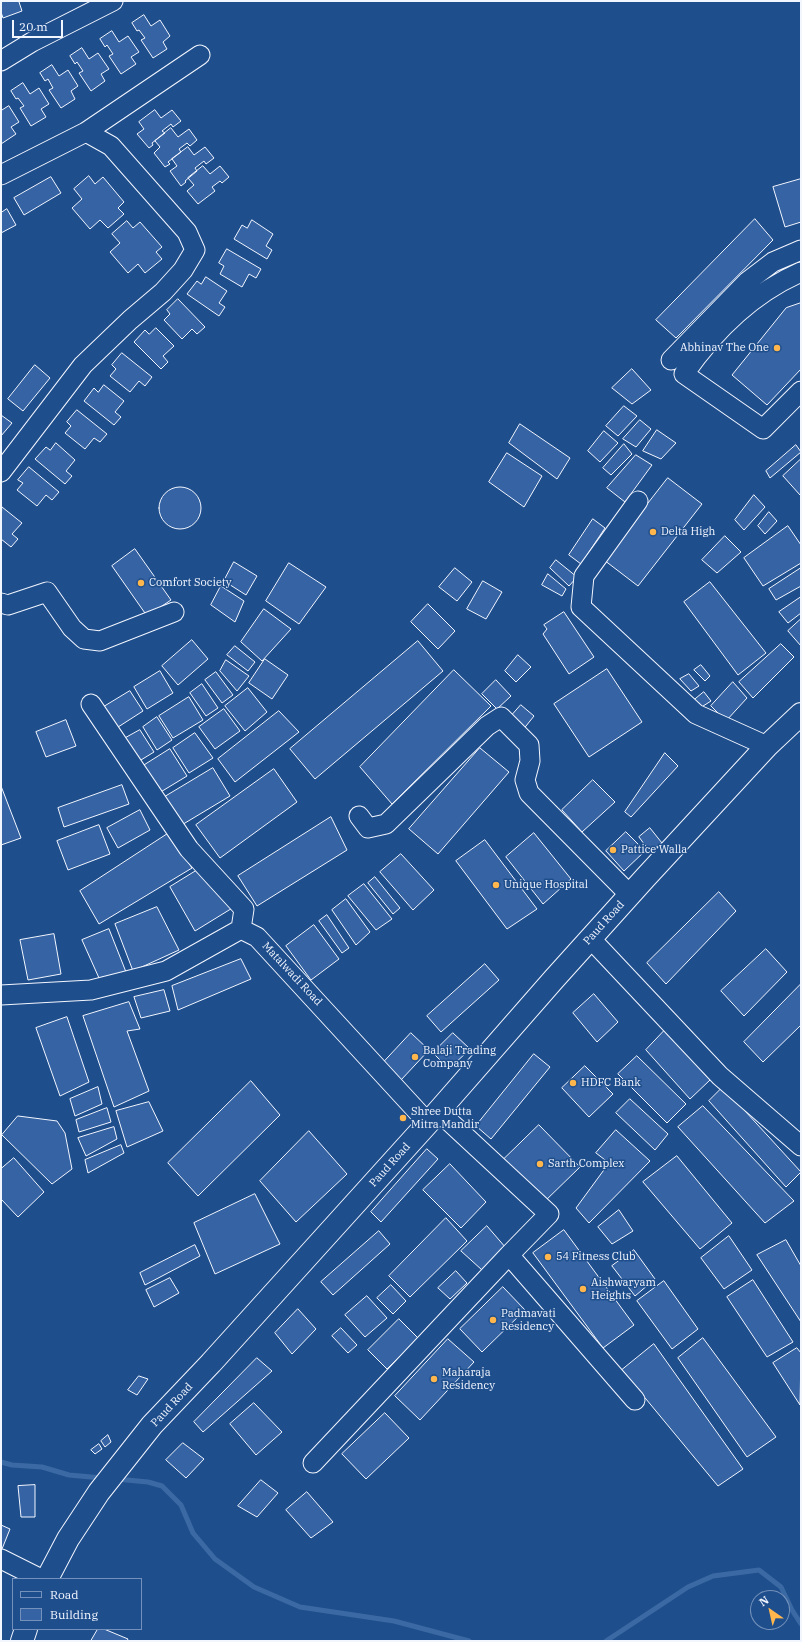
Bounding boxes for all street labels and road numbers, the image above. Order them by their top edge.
street label: Paud Road [581,898,627,948]
street label: Matalwadi Road [259,939,325,1009]
street label: Paud Road [367,1140,413,1190]
street label: Paud Road [148,1380,196,1430]

